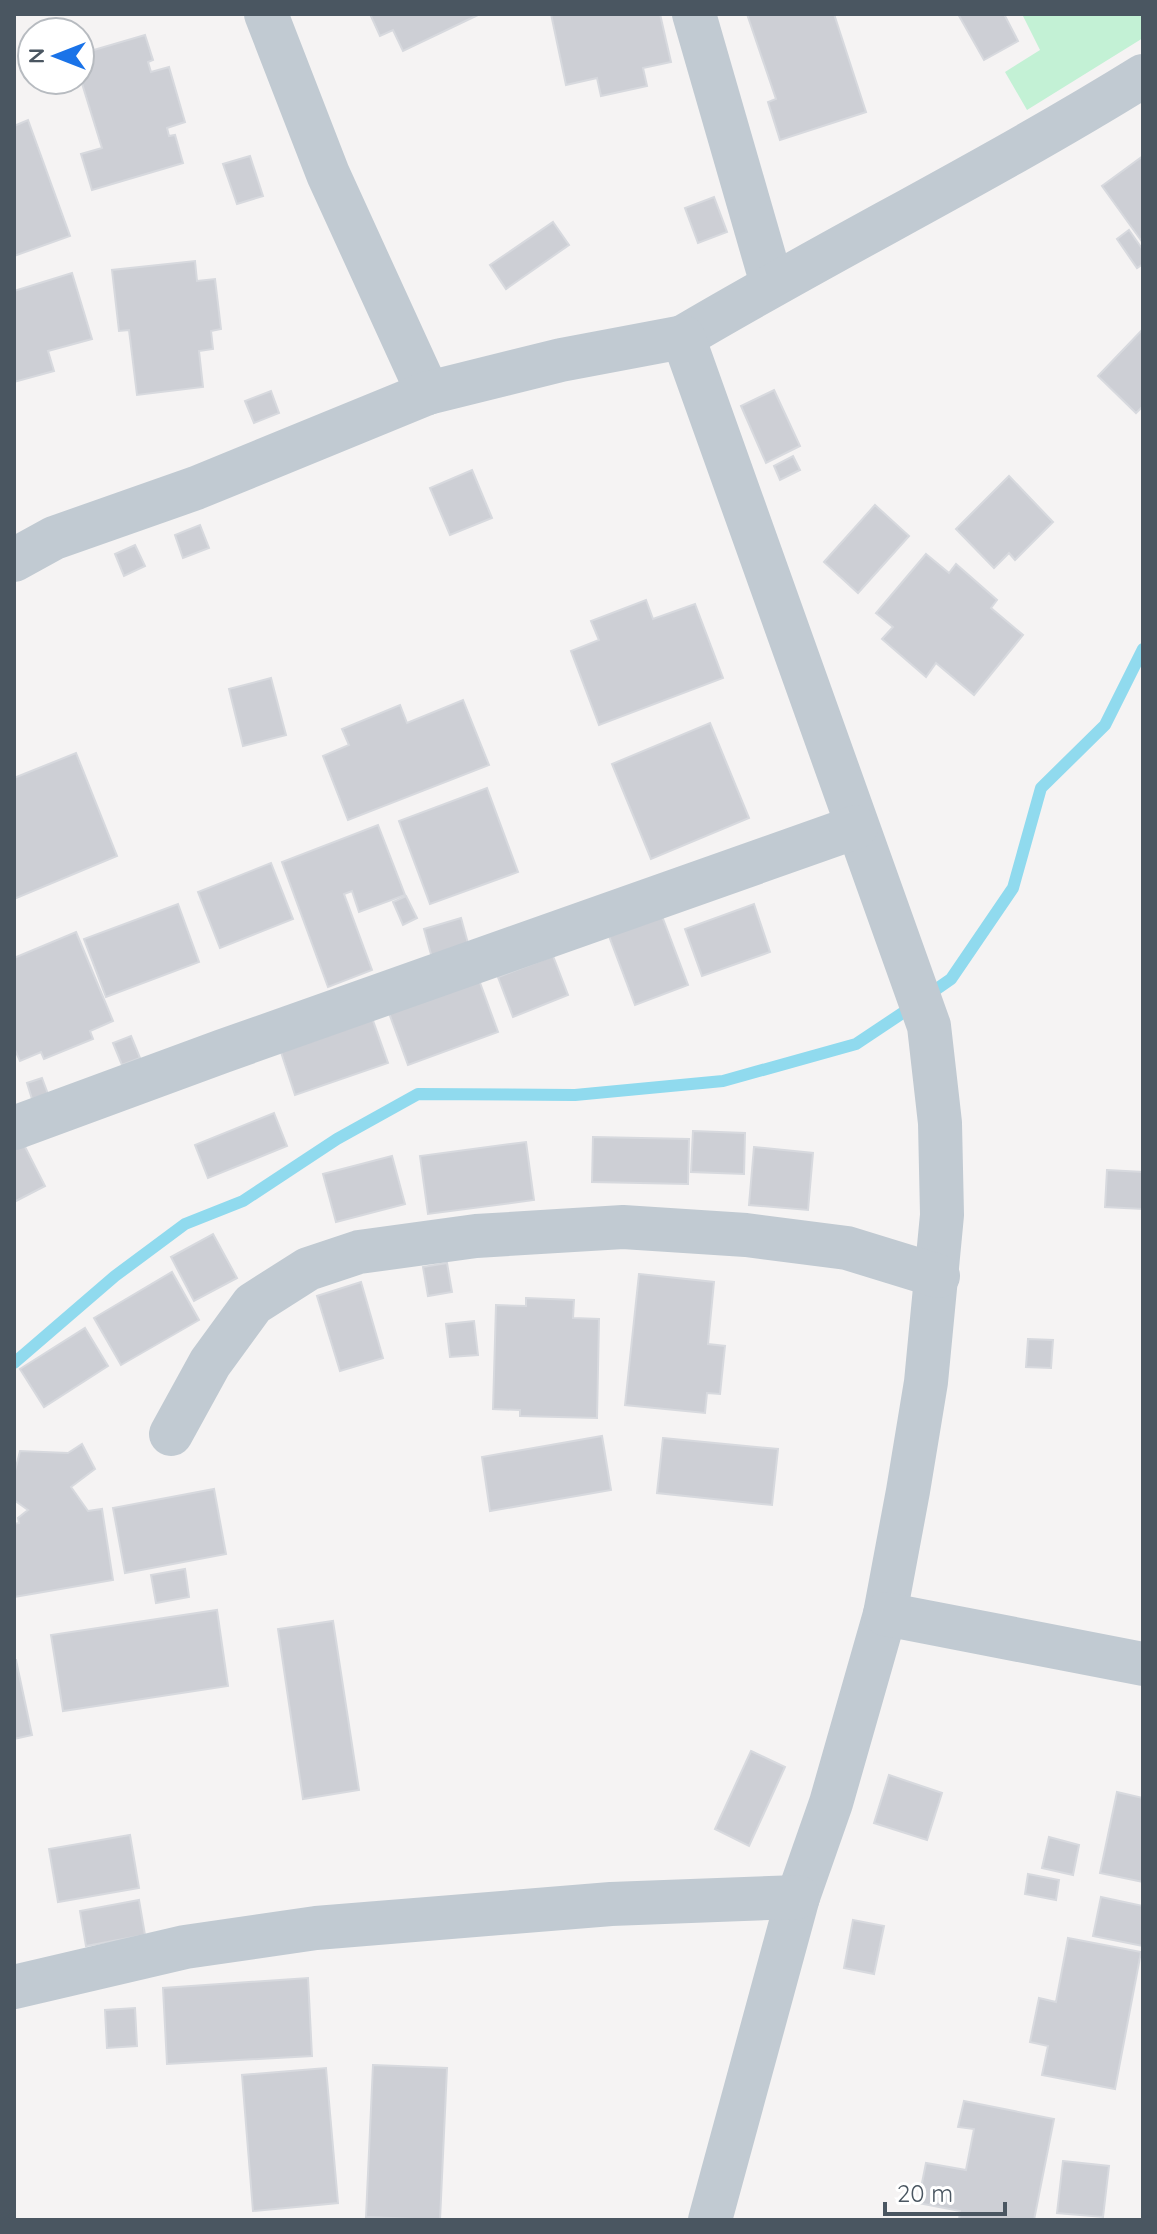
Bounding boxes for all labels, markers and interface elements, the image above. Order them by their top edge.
north arrow [16,16,96,96]
text: N [22,48,50,64]
scale bar [885,2166,1005,2216]
text: 20 m [897,2178,953,2208]

